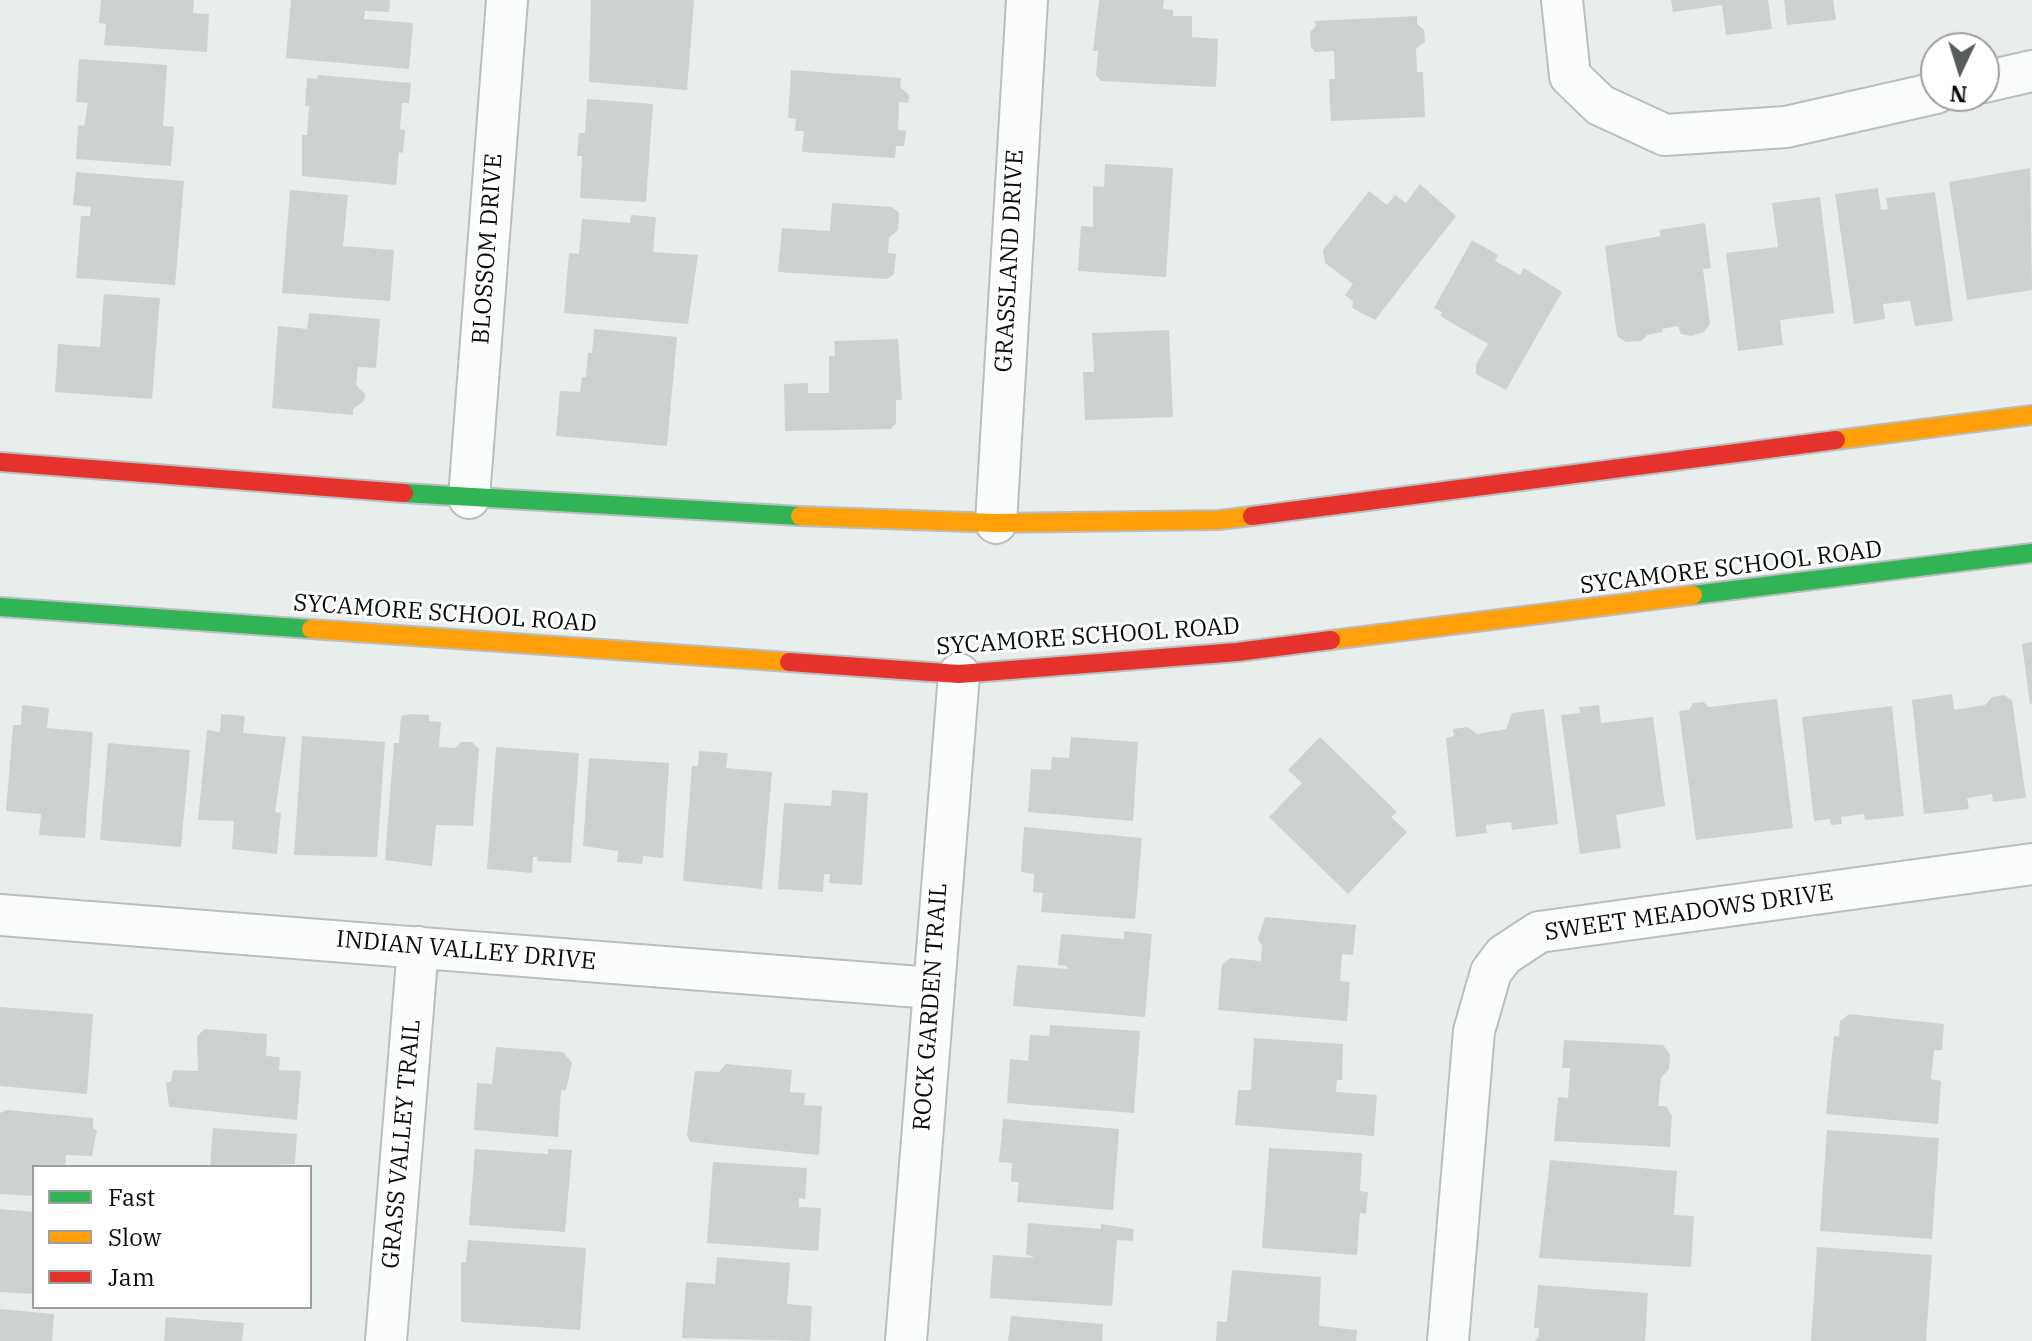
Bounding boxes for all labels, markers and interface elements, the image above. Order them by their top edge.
north arrow [1920,32,2000,112]
text: N [1949,79,1968,110]
street label: GRASSLAND DRIVE [990,149,1030,373]
street label: BLOSSOM DRIVE [467,152,509,346]
street label: SYCAMORE SCHOOL ROAD [1578,535,1884,601]
street label: SYCAMORE SCHOOL ROAD [292,589,598,639]
street label: SYCAMORE SCHOOL ROAD [935,612,1241,662]
street label: SWEET MEADOWS DRIVE [1543,878,1835,948]
street label: ROCK GARDEN TRAIL [908,882,954,1132]
street label: INDIAN VALLEY DRIVE [335,925,597,977]
street label: GRASS VALLEY TRAIL [377,1018,427,1270]
legend [32,1165,312,1309]
text: Fast [108,1181,155,1213]
text: Slow [108,1221,161,1253]
text: Jam [108,1261,155,1293]

